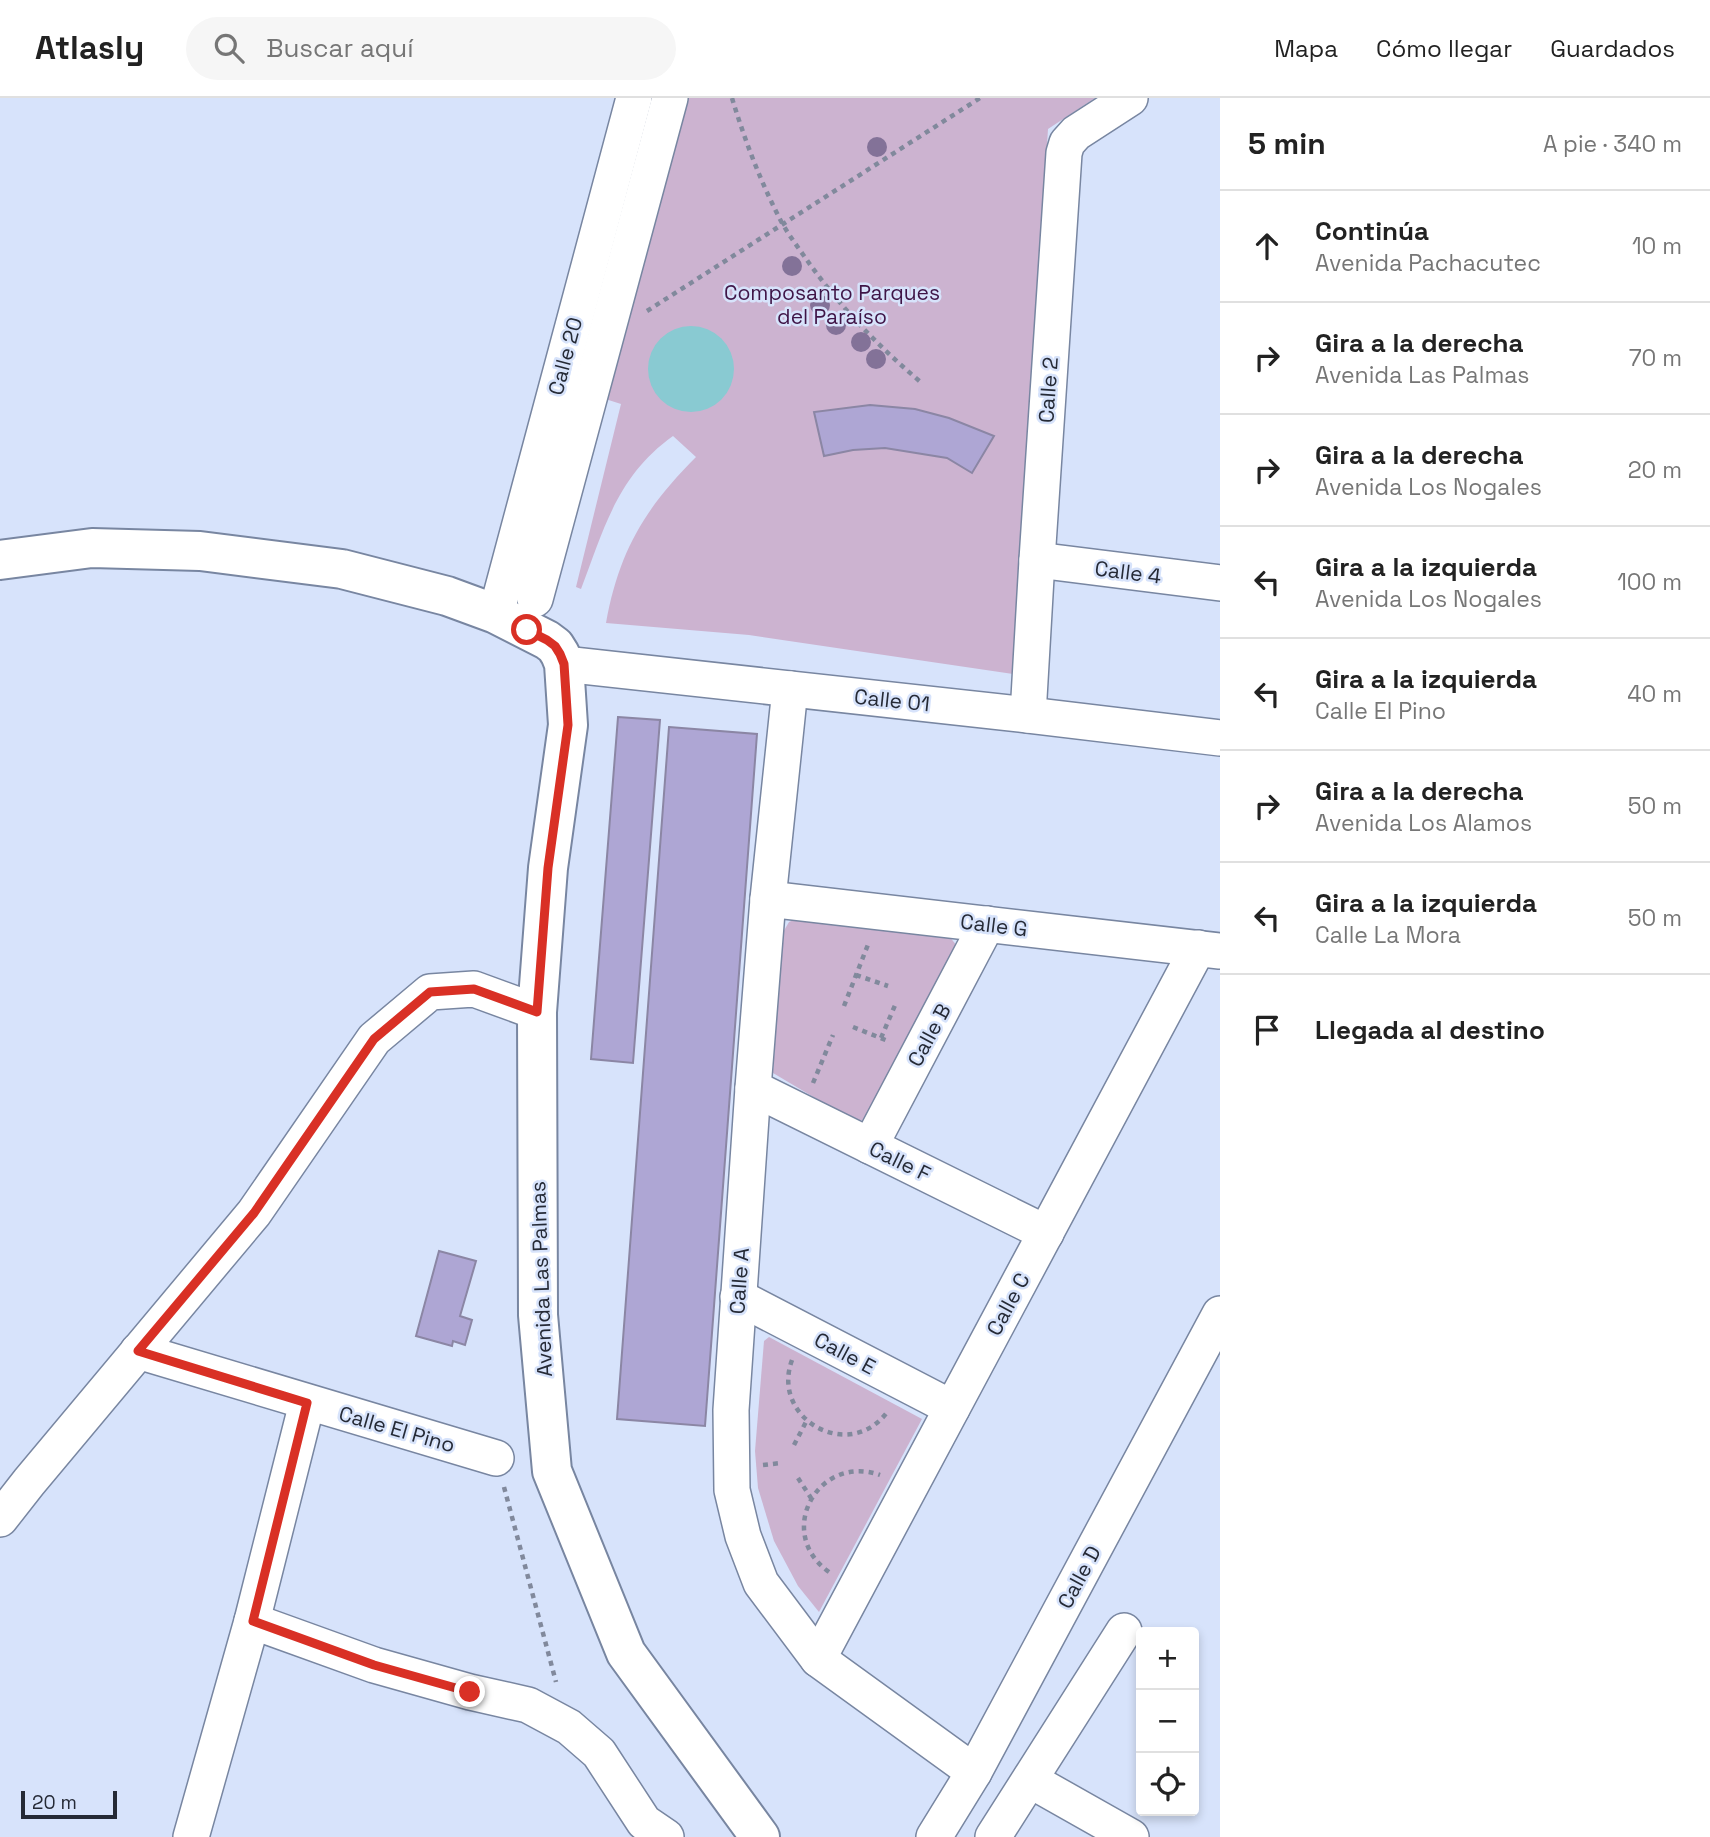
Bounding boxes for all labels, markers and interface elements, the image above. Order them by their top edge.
search box [186,17,676,80]
text: Atlasly [35,27,144,69]
icon: search [210,29,248,67]
text: Buscar aquí [266,31,414,65]
text: Mapa [1274,33,1338,64]
text: Cómo llegar [1376,33,1512,64]
text: Guardados [1550,33,1675,64]
text: 5 min [1248,124,1326,163]
text: A pie · 340 m [1543,129,1682,159]
text: Continúa [1315,214,1429,248]
icon: ahead [1248,227,1286,265]
text: 10 m [1632,231,1682,261]
text: Avenida Pachacutec [1315,248,1541,278]
park label: Composanto Parques del Paraíso [724,279,940,330]
street label: Calle 20 [542,314,588,398]
text: Gira a la derecha [1315,326,1524,360]
icon: right [1248,339,1286,377]
text: 70 m [1629,343,1682,373]
street label: Calle 2 [1032,356,1064,424]
text: Avenida Las Palmas [1315,360,1529,390]
text: Gira a la derecha [1315,438,1524,472]
icon: right [1248,451,1286,489]
text: 20 m [1628,455,1682,485]
text: Avenida Los Nogales [1315,472,1542,502]
text: Gira a la izquierda [1315,550,1537,584]
street label: Calle 4 [1093,555,1163,589]
icon: left [1248,563,1286,601]
text: 100 m [1617,567,1682,597]
text: Avenida Los Nogales [1315,584,1542,614]
route start [511,614,542,645]
text: Gira a la izquierda [1315,662,1537,696]
icon: left [1248,675,1286,713]
text: 40 m [1627,679,1682,709]
street label: Calle 01 [853,683,931,717]
text: Calle El Pino [1315,696,1446,726]
text: Gira a la derecha [1315,774,1524,808]
icon: right [1248,787,1286,825]
text: 50 m [1628,791,1682,821]
text: Avenida Los Alamos [1315,808,1532,838]
text: Gira a la izquierda [1315,886,1537,920]
icon: left [1248,899,1286,937]
text: 50 m [1628,903,1682,933]
street label: Calle G [959,907,1029,943]
text: Calle La Mora [1315,920,1461,950]
street label: Calle B [901,999,957,1071]
icon: arrive [1248,1011,1286,1049]
text: Llegada al destino [1315,1013,1545,1047]
street label: Calle F [865,1135,935,1187]
street label: Avenida Las Palmas [524,1181,558,1377]
street label: Calle A [723,1247,755,1315]
street label: Calle C [980,1268,1036,1340]
street label: Calle E [810,1326,880,1380]
street label: Calle El Pino [336,1400,458,1458]
street label: Calle D [1051,1541,1107,1613]
map controls [1136,1627,1199,1816]
button: + [1136,1627,1199,1690]
route end [454,1676,485,1707]
button: − [1136,1690,1199,1753]
button: locate [1136,1753,1199,1816]
scale bar [21,1788,117,1820]
text: 20 m [32,1790,77,1815]

